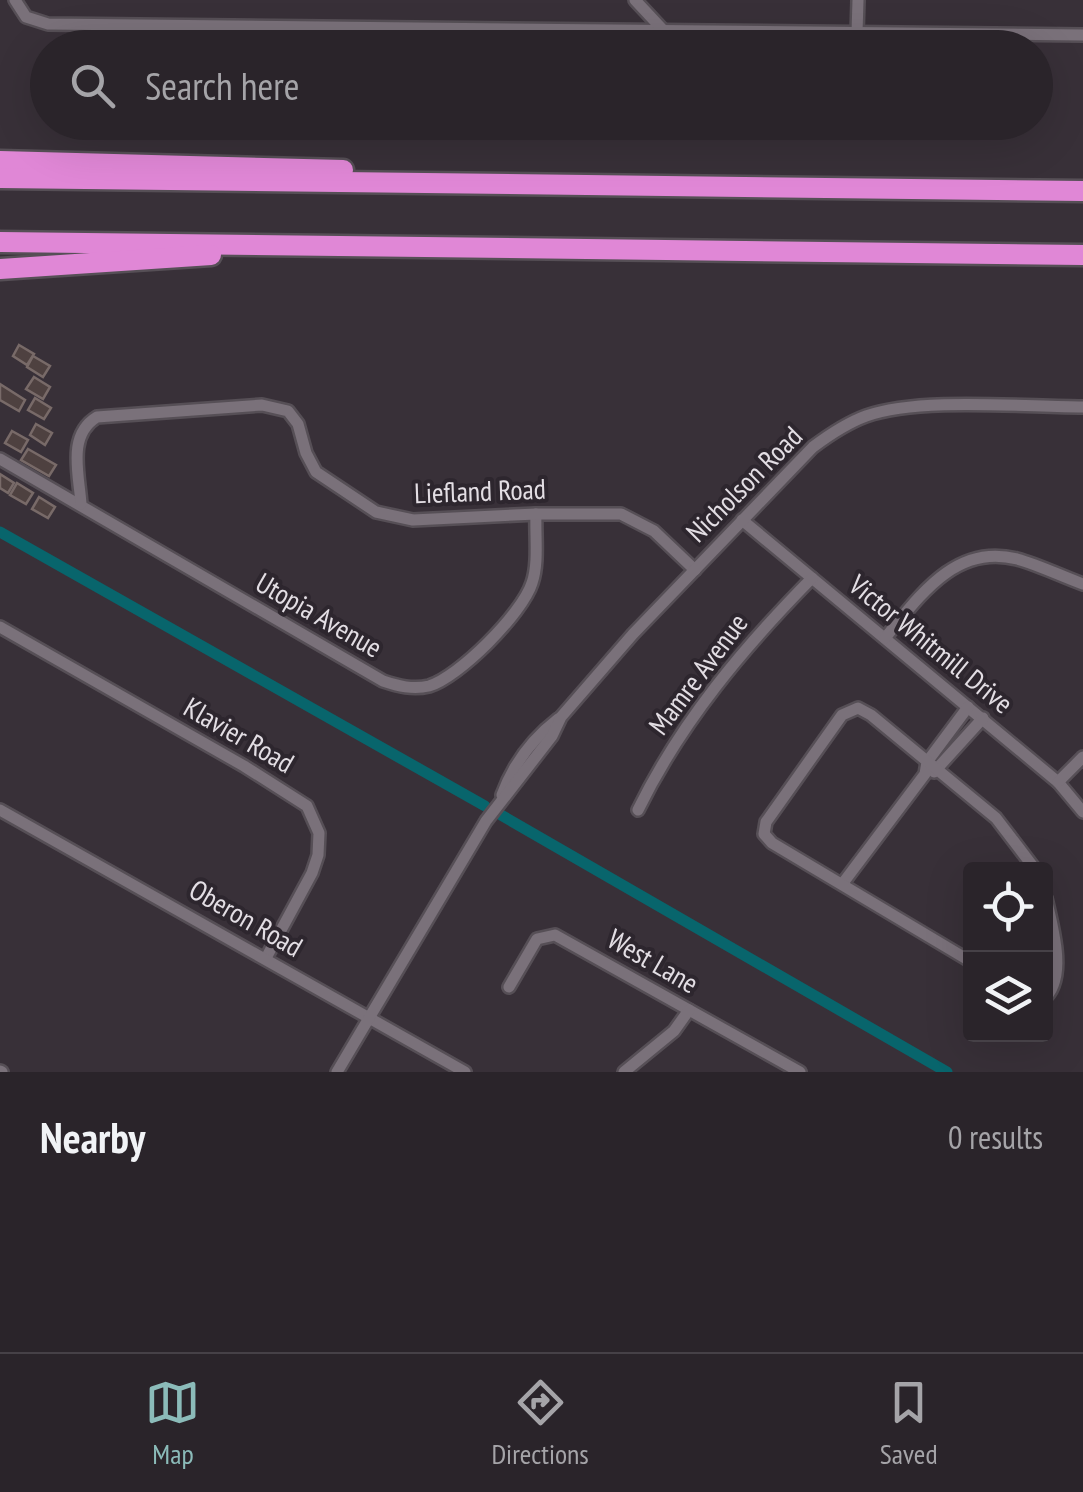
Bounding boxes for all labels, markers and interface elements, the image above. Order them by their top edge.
search box [30,30,1053,140]
icon: search [65,58,120,113]
text: Search here [145,61,299,110]
street label: Nicholson Road [678,418,810,550]
street label: Liefland Road [414,470,546,511]
street label: Utopia Avenue [250,564,389,665]
street label: Victor Whitmill Drive [841,565,1021,721]
street label: Mamre Avenue [640,606,755,742]
street label: Klavier Road [177,688,301,781]
map controls [963,862,1053,1042]
button: locate [963,862,1053,952]
street label: Oberon Road [183,870,310,965]
street label: West Lane [601,920,705,1001]
button: layers [963,952,1053,1042]
text: Nearby [40,1110,145,1165]
text: 0 results [948,1116,1043,1158]
tab: Map [145,1375,200,1472]
tab: Directions [491,1375,589,1472]
tab: Saved [880,1375,938,1472]

